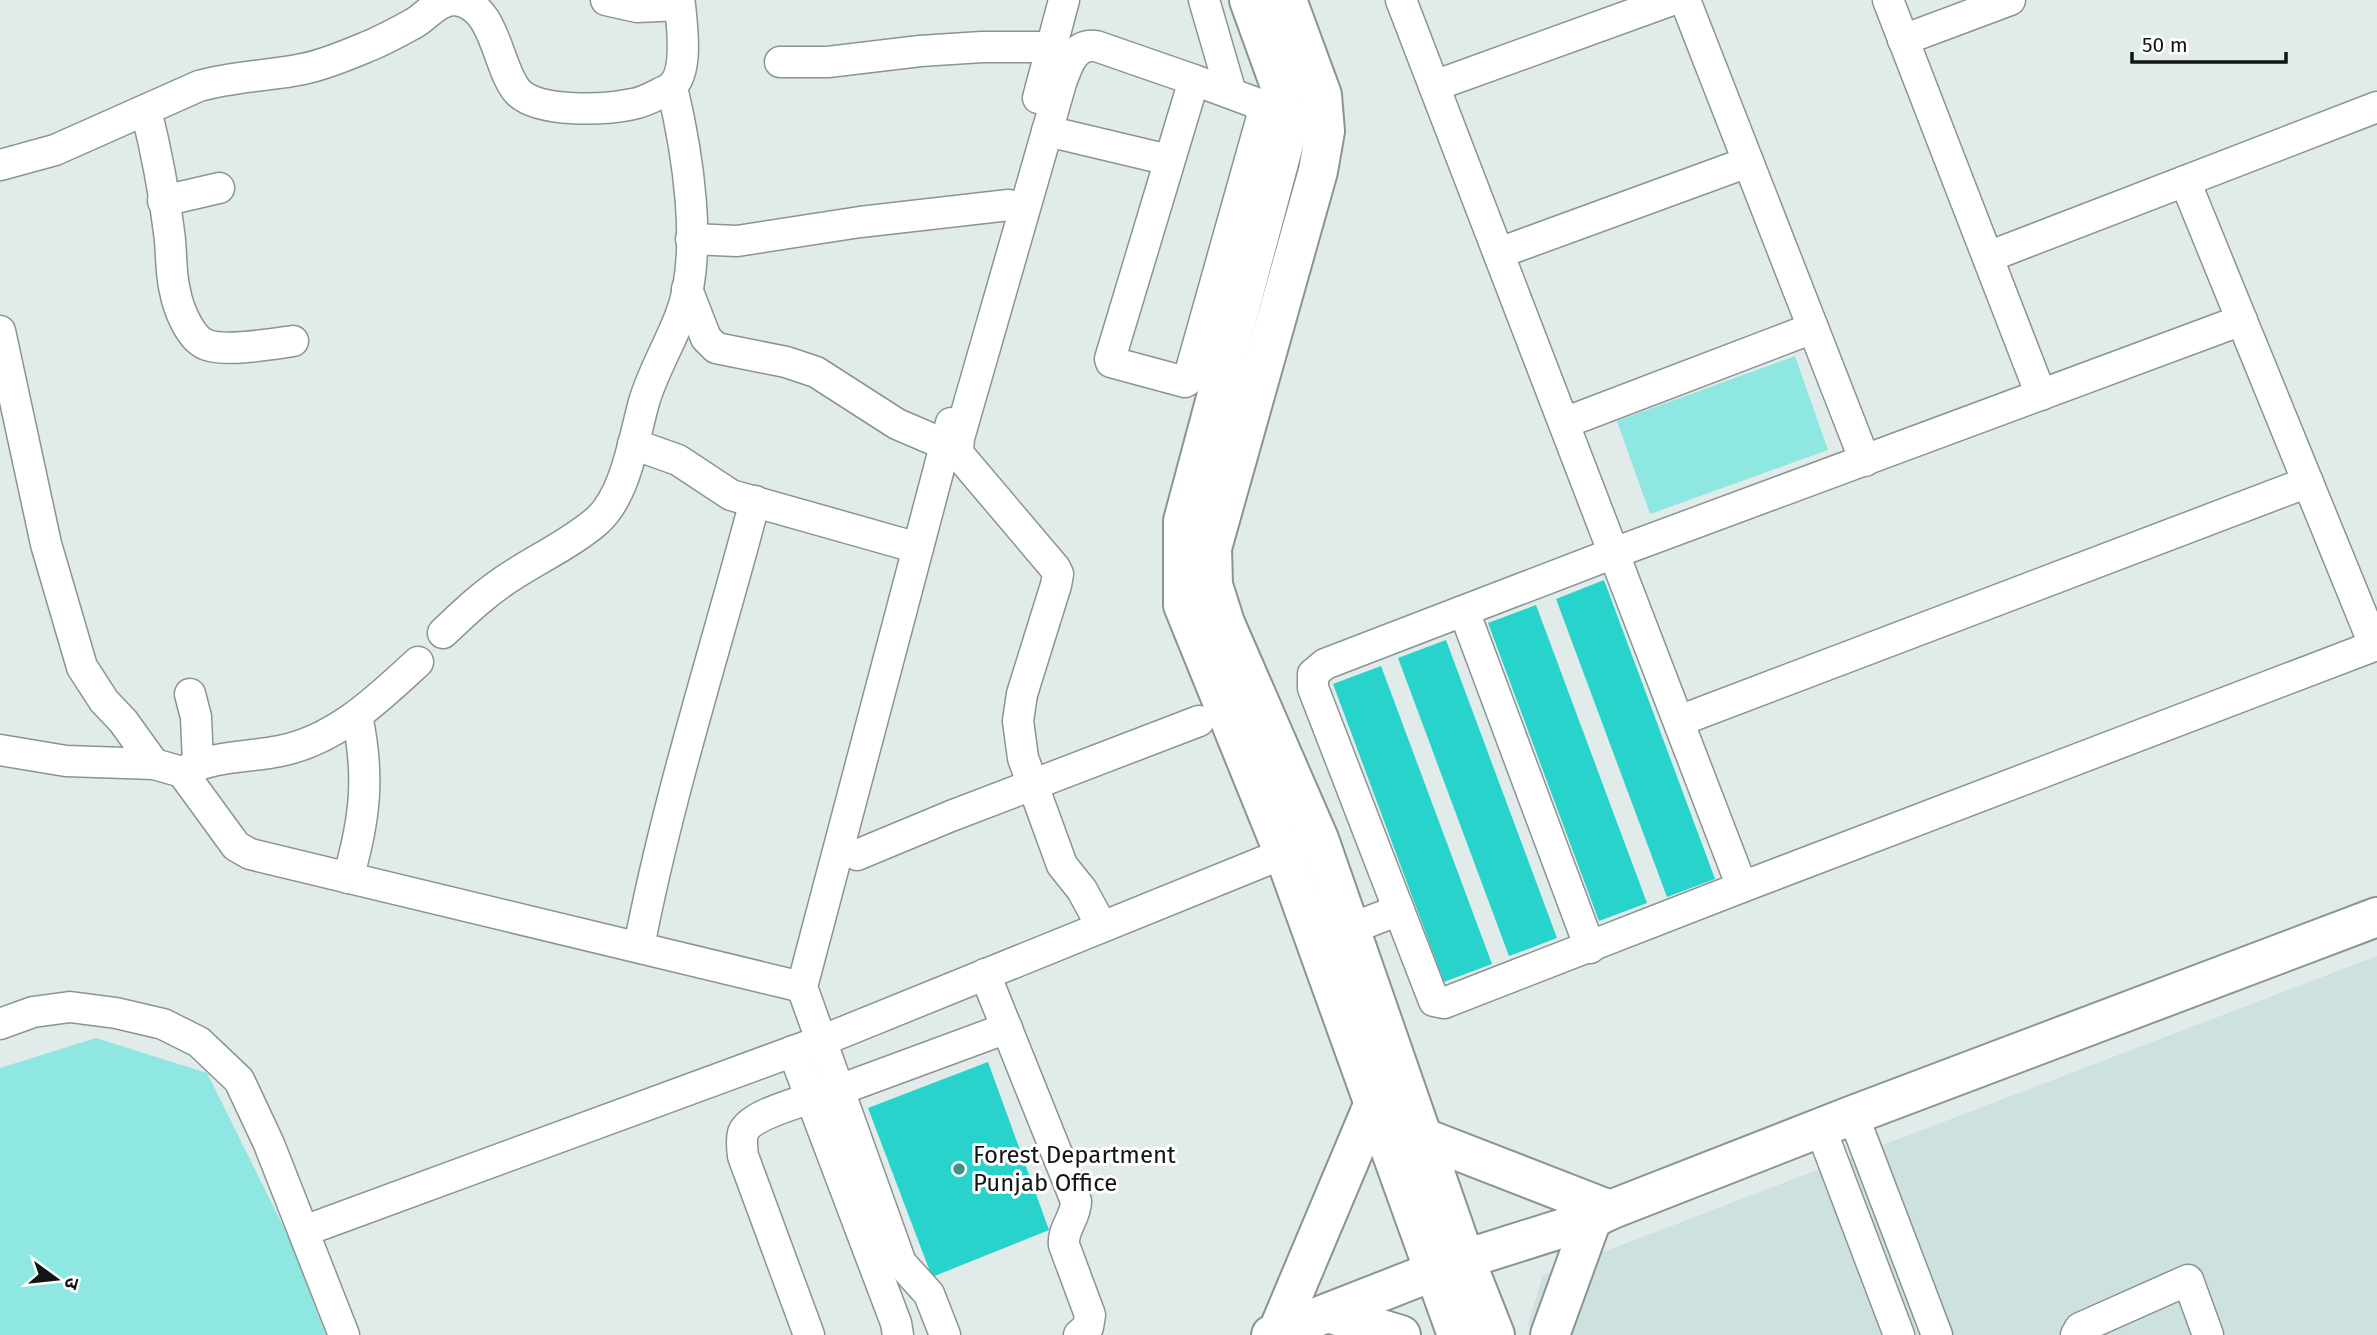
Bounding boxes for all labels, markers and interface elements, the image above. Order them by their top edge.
scale bar [2132,21,2286,65]
text: 50 m [2142,32,2188,58]
place label: Forest Department Punjab Office [973,1141,1176,1197]
marker: Forest Department Punjab Office [951,1161,967,1177]
north arrow [21,1244,91,1314]
text: उ [59,1275,84,1292]

